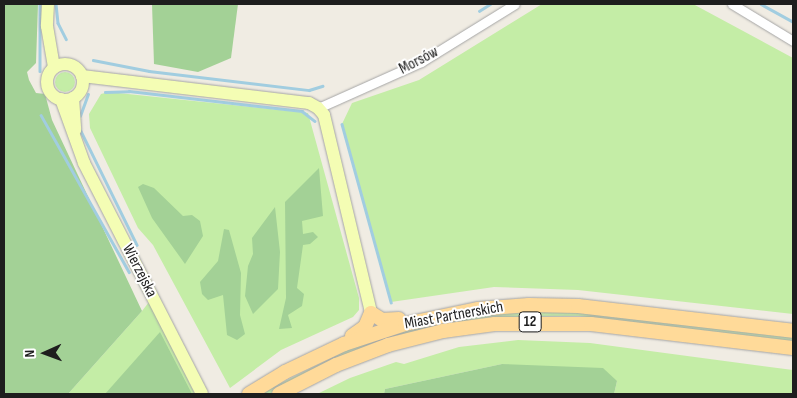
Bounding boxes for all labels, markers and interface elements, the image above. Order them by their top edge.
street label: Morsów [396,43,442,79]
street label: Wierzejska [117,241,161,301]
street label: Miast Partnerskich [403,298,505,334]
road number: 12 [518,310,542,334]
north arrow [20,328,70,378]
text: N [21,350,38,358]

